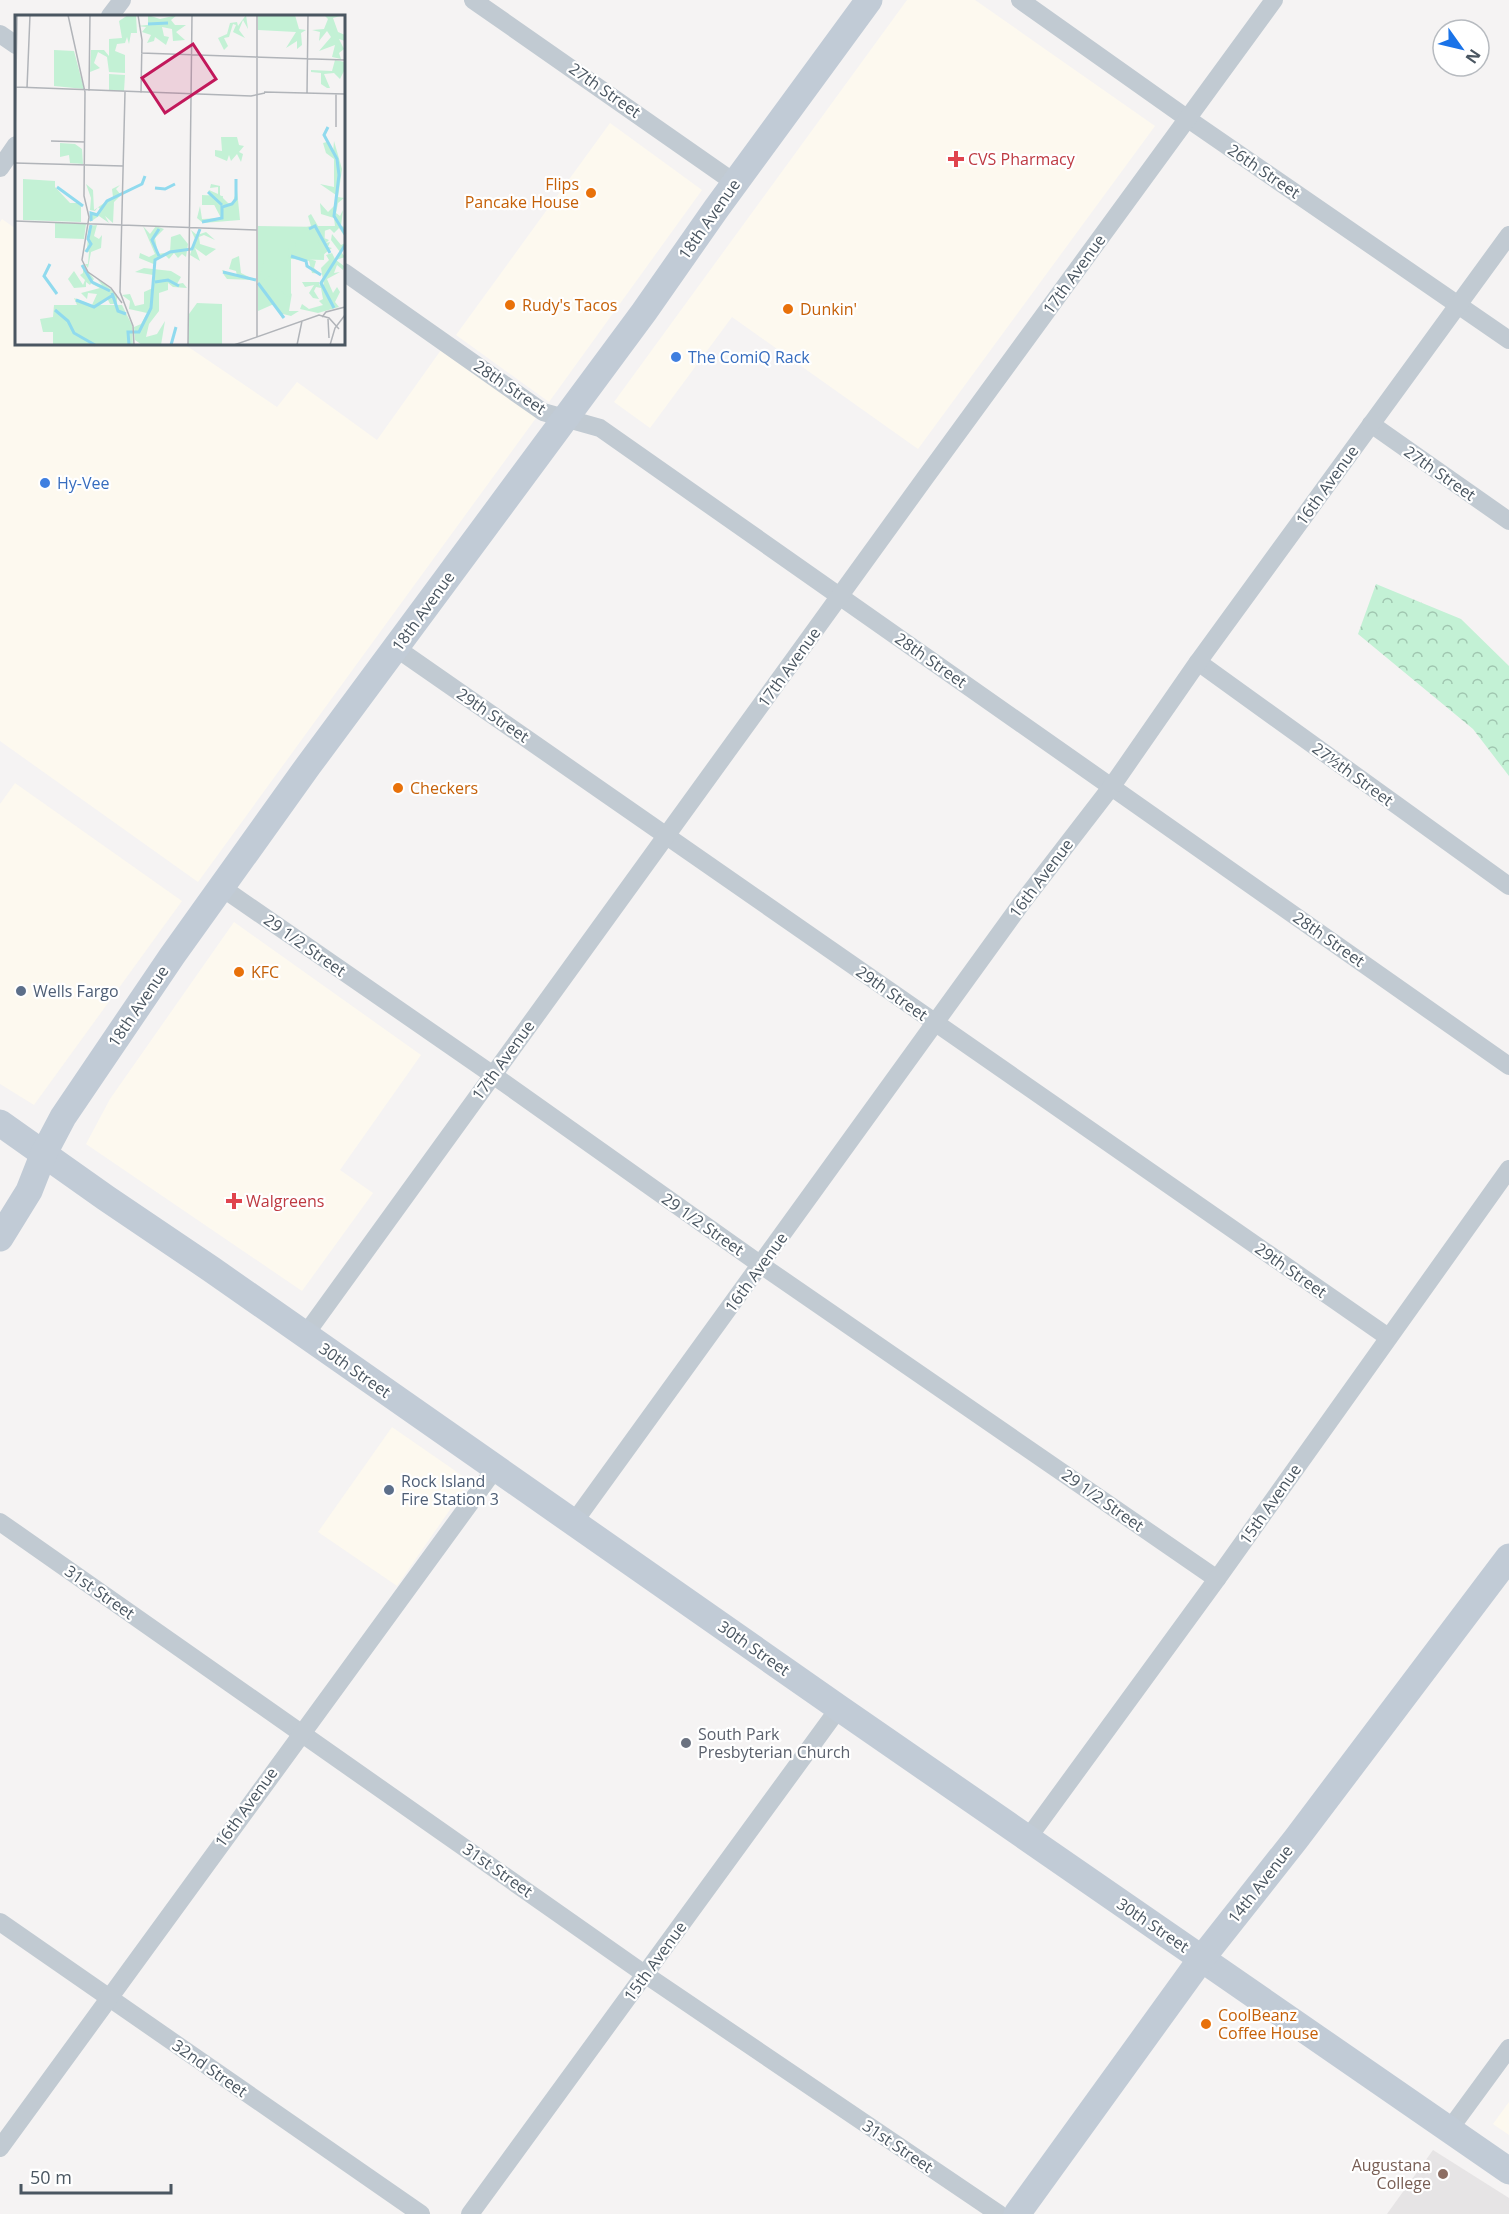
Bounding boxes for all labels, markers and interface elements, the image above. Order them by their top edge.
inset map [15,15,345,345]
north arrow [1431,18,1491,78]
text: N [1461,45,1486,68]
street label: 27th Street [565,57,645,123]
street label: 26th Street [1224,139,1305,203]
place label: CVS Pharmacy [968,148,1076,170]
marker: CVS Pharmacy [949,152,963,166]
place label: Flips Pancake House [465,173,579,213]
street label: 18th Avenue [673,174,745,264]
marker: Flips Pancake House [584,186,598,200]
street label: 17th Avenue [1038,230,1110,318]
place label: Rudy's Tacos [522,294,617,316]
marker: Rudy's Tacos [503,298,517,312]
place label: Dunkin' [800,298,857,320]
marker: Dunkin' [781,302,795,316]
place label: The ComiQ Rack [688,346,810,368]
marker: The ComiQ Rack [669,350,683,364]
street label: 28th Street [470,355,551,419]
street label: 27th Street [1400,440,1480,506]
street label: 16th Avenue [1291,441,1363,529]
place label: Hy-Vee [57,472,109,494]
marker: Hy-Vee [38,476,52,490]
street label: 18th Avenue [387,567,459,655]
street label: 17th Avenue [753,623,825,711]
street label: 28th Street [891,627,971,693]
street label: 29th Street [453,683,534,747]
street label: 27½th Street [1308,737,1398,811]
place label: Checkers [410,777,478,799]
marker: Checkers [391,781,405,795]
street label: 16th Avenue [1004,834,1078,922]
street label: 28th Street [1289,906,1369,972]
street label: 29 1/2 Street [260,909,351,982]
street label: 29th Street [852,960,932,1026]
street label: 18th Avenue [103,961,173,1051]
place label: KFC [251,961,279,983]
marker: KFC [232,965,246,979]
place label: Wells Fargo [33,980,119,1002]
marker: Wells Fargo [14,984,28,998]
street label: 17th Avenue [467,1016,539,1104]
street label: 29 1/2 Street [658,1188,749,1261]
place label: Walgreens [246,1190,324,1212]
marker: Walgreens [227,1194,241,1208]
street label: 16th Avenue [720,1228,792,1316]
street label: 29th Street [1251,1237,1331,1303]
street label: 30th Street [315,1337,395,1403]
street label: 15th Avenue [1234,1459,1306,1549]
street label: 29 1/2 Street [1058,1464,1149,1537]
place label: Rock Island Fire Station 3 [401,1470,499,1510]
marker: Rock Island Fire Station 3 [382,1483,396,1497]
street label: 31st Street [61,1560,140,1624]
street label: 30th Street [714,1615,794,1681]
place label: South Park Presbyterian Church [698,1723,850,1763]
marker: South Park Presbyterian Church [679,1736,693,1750]
street label: 16th Avenue [210,1763,282,1851]
street label: 31st Street [459,1838,538,1902]
street label: 14th Avenue [1222,1840,1298,1928]
street label: 30th Street [1113,1893,1194,1957]
street label: 15th Avenue [619,1917,691,2005]
place label: CoolBeanz Coffee House [1218,2004,1318,2044]
marker: CoolBeanz Coffee House [1199,2017,1213,2031]
street label: 32nd Street [168,2034,252,2102]
street label: 31st Street [858,2114,938,2178]
place label: Augustana College [1352,2154,1431,2194]
scale bar [21,2157,171,2195]
text: 50 m [30,2165,72,2189]
marker: Augustana College [1436,2167,1450,2181]

